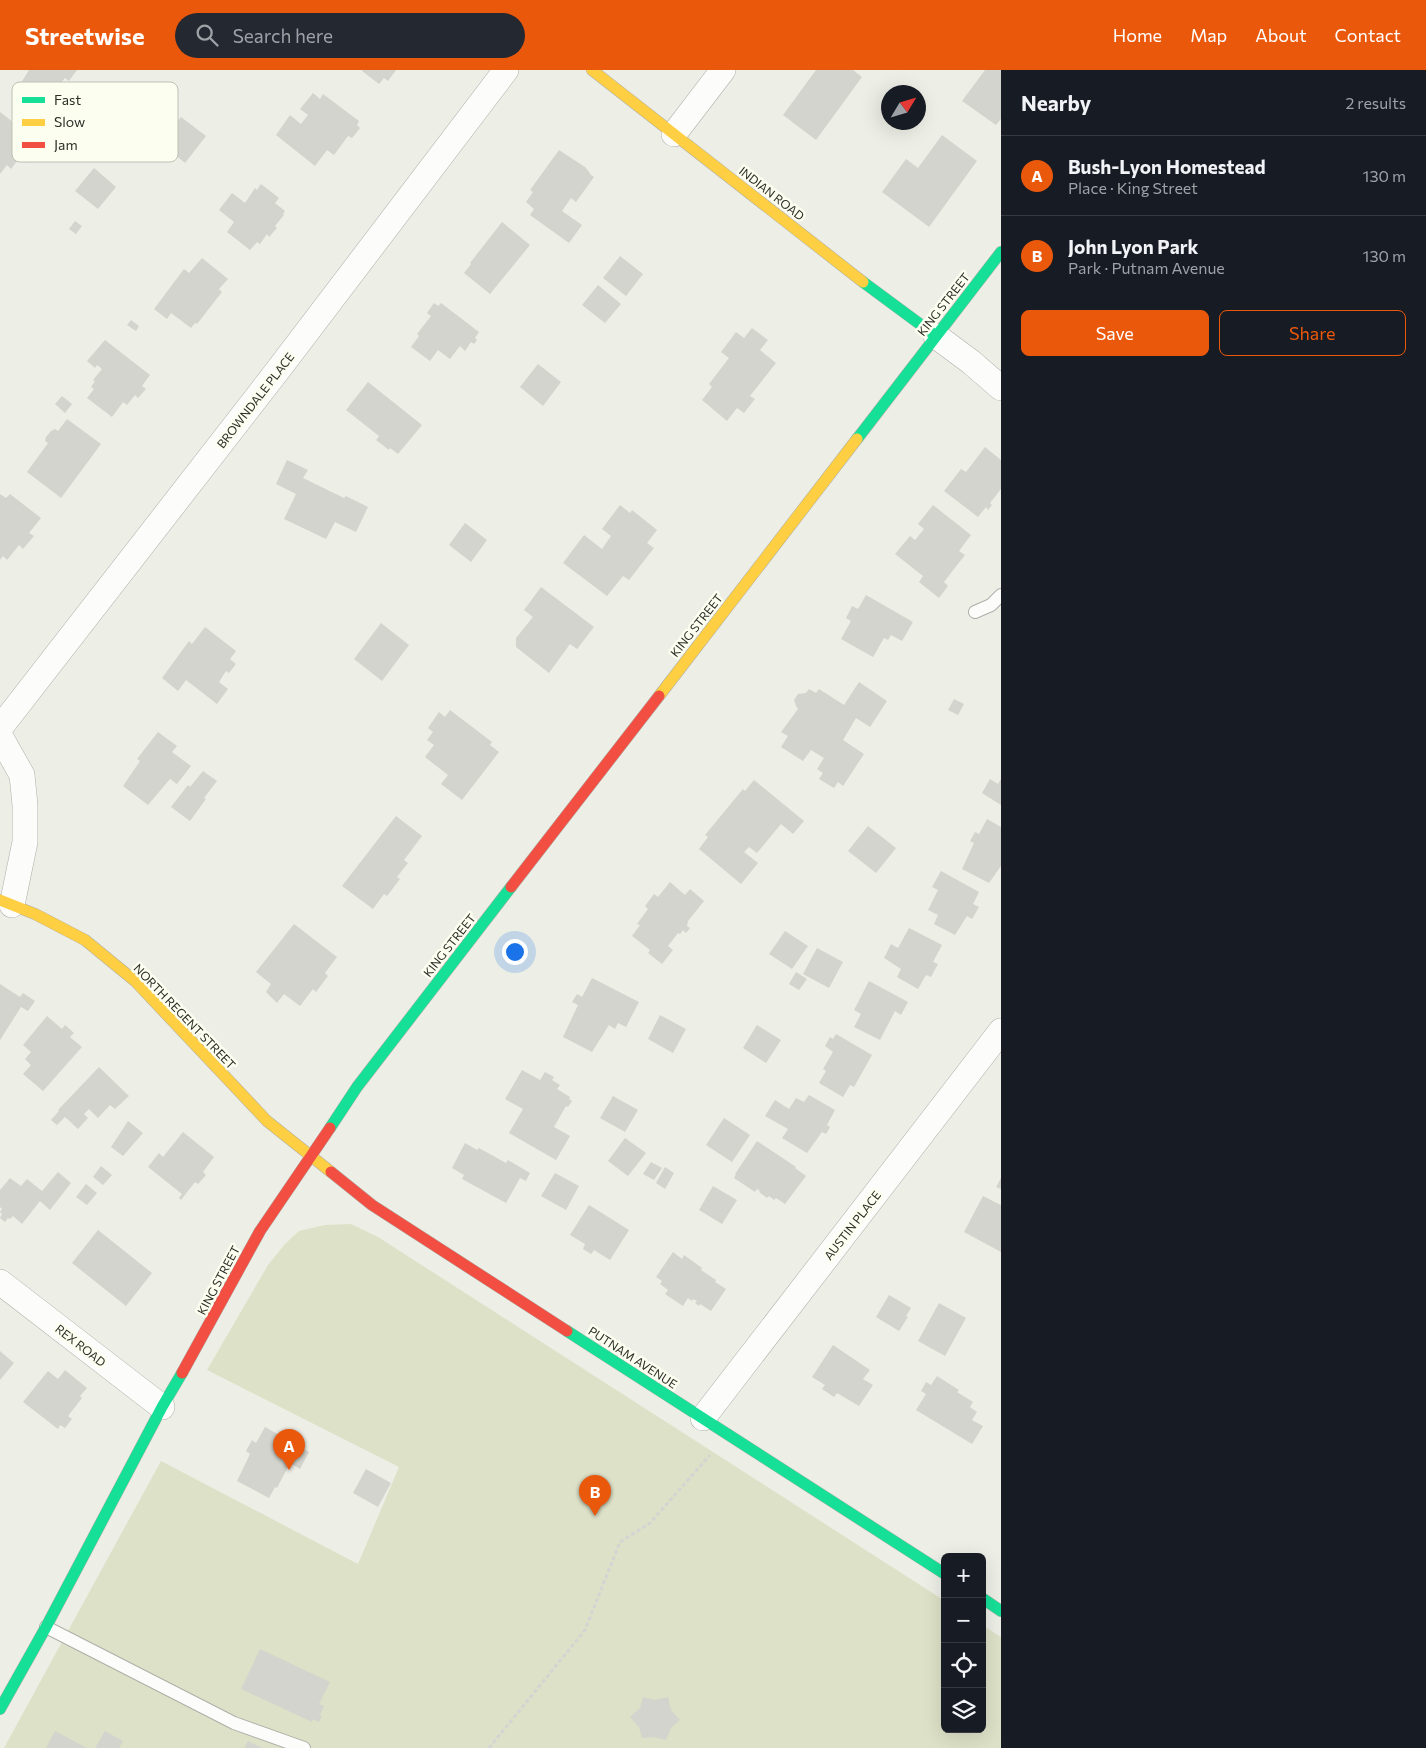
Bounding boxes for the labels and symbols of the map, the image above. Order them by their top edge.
legend [12,82,178,162]
north arrow [881,85,926,130]
text: Fast [54,91,81,108]
text: Slow [54,113,85,130]
text: Jam [54,136,78,153]
street label: INDIAN ROAD [737,163,807,223]
street label: KING STREET [914,269,972,338]
street label: BROWNDALE PLACE [213,350,297,450]
street label: KING STREET [667,590,725,659]
street label: KING STREET [420,910,478,979]
your location [502,939,528,965]
street label: NORTH REGENT STREET [131,961,239,1072]
street label: AUSTIN PLACE [821,1188,883,1262]
street label: KING STREET [194,1243,242,1317]
street label: REX ROAD [53,1321,109,1369]
street label: PUTNAM AVENUE [586,1323,680,1391]
pin: A [273,1429,305,1470]
pin: B [579,1475,611,1516]

